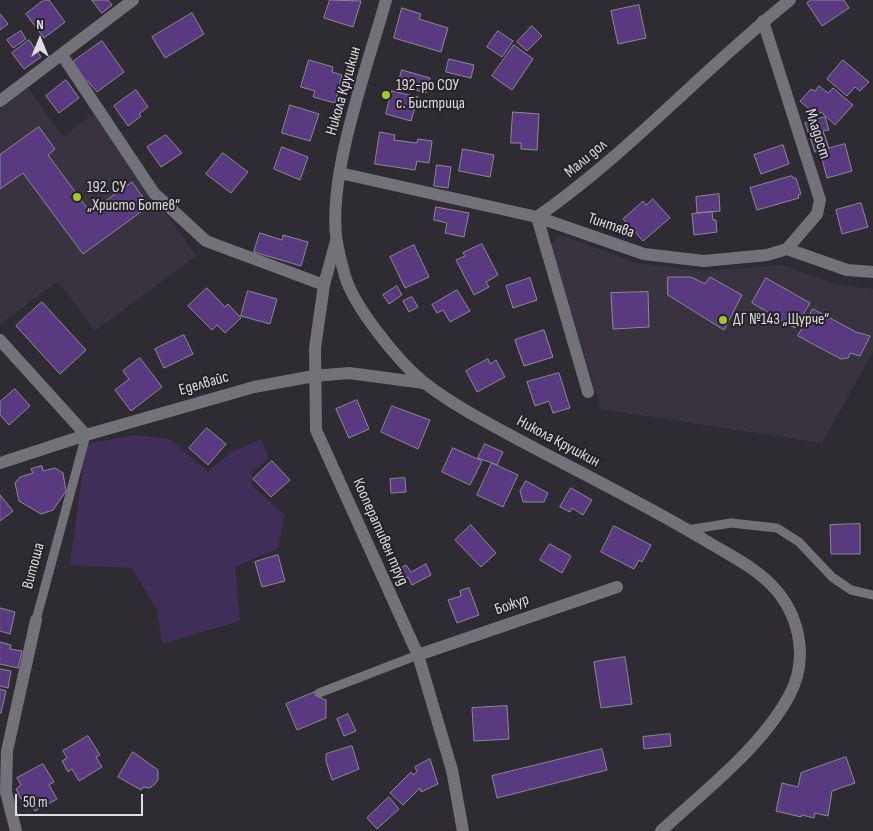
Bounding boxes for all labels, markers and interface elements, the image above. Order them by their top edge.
north arrow [15,15,65,65]
text: N [36,16,44,33]
street label: Никола Крушкин [322,44,366,138]
place label: 192-ро СОУ с. Бистрица [396,76,465,114]
marker: 192-ро СОУ с. Бистрица [380,89,392,101]
street label: Младост [800,107,834,161]
street label: Мали дол [561,136,611,182]
place label: 192. СУ „Христо Ботев“ [87,178,180,216]
marker: 192. СУ „Христо Ботев“ [71,191,83,203]
street label: Тинтява [585,209,637,243]
place label: ДГ №143 „Щурче“ [733,310,829,330]
marker: ДГ №143 „Щурче“ [717,314,729,326]
street label: Еделвайс [177,368,231,400]
street label: Никола Крушкин [513,412,603,472]
street label: Кооперативен труд [348,476,412,588]
street label: Витоша [19,541,49,591]
street label: Божур [492,590,532,620]
scale bar [18,784,145,816]
text: 50 m [23,793,48,812]

